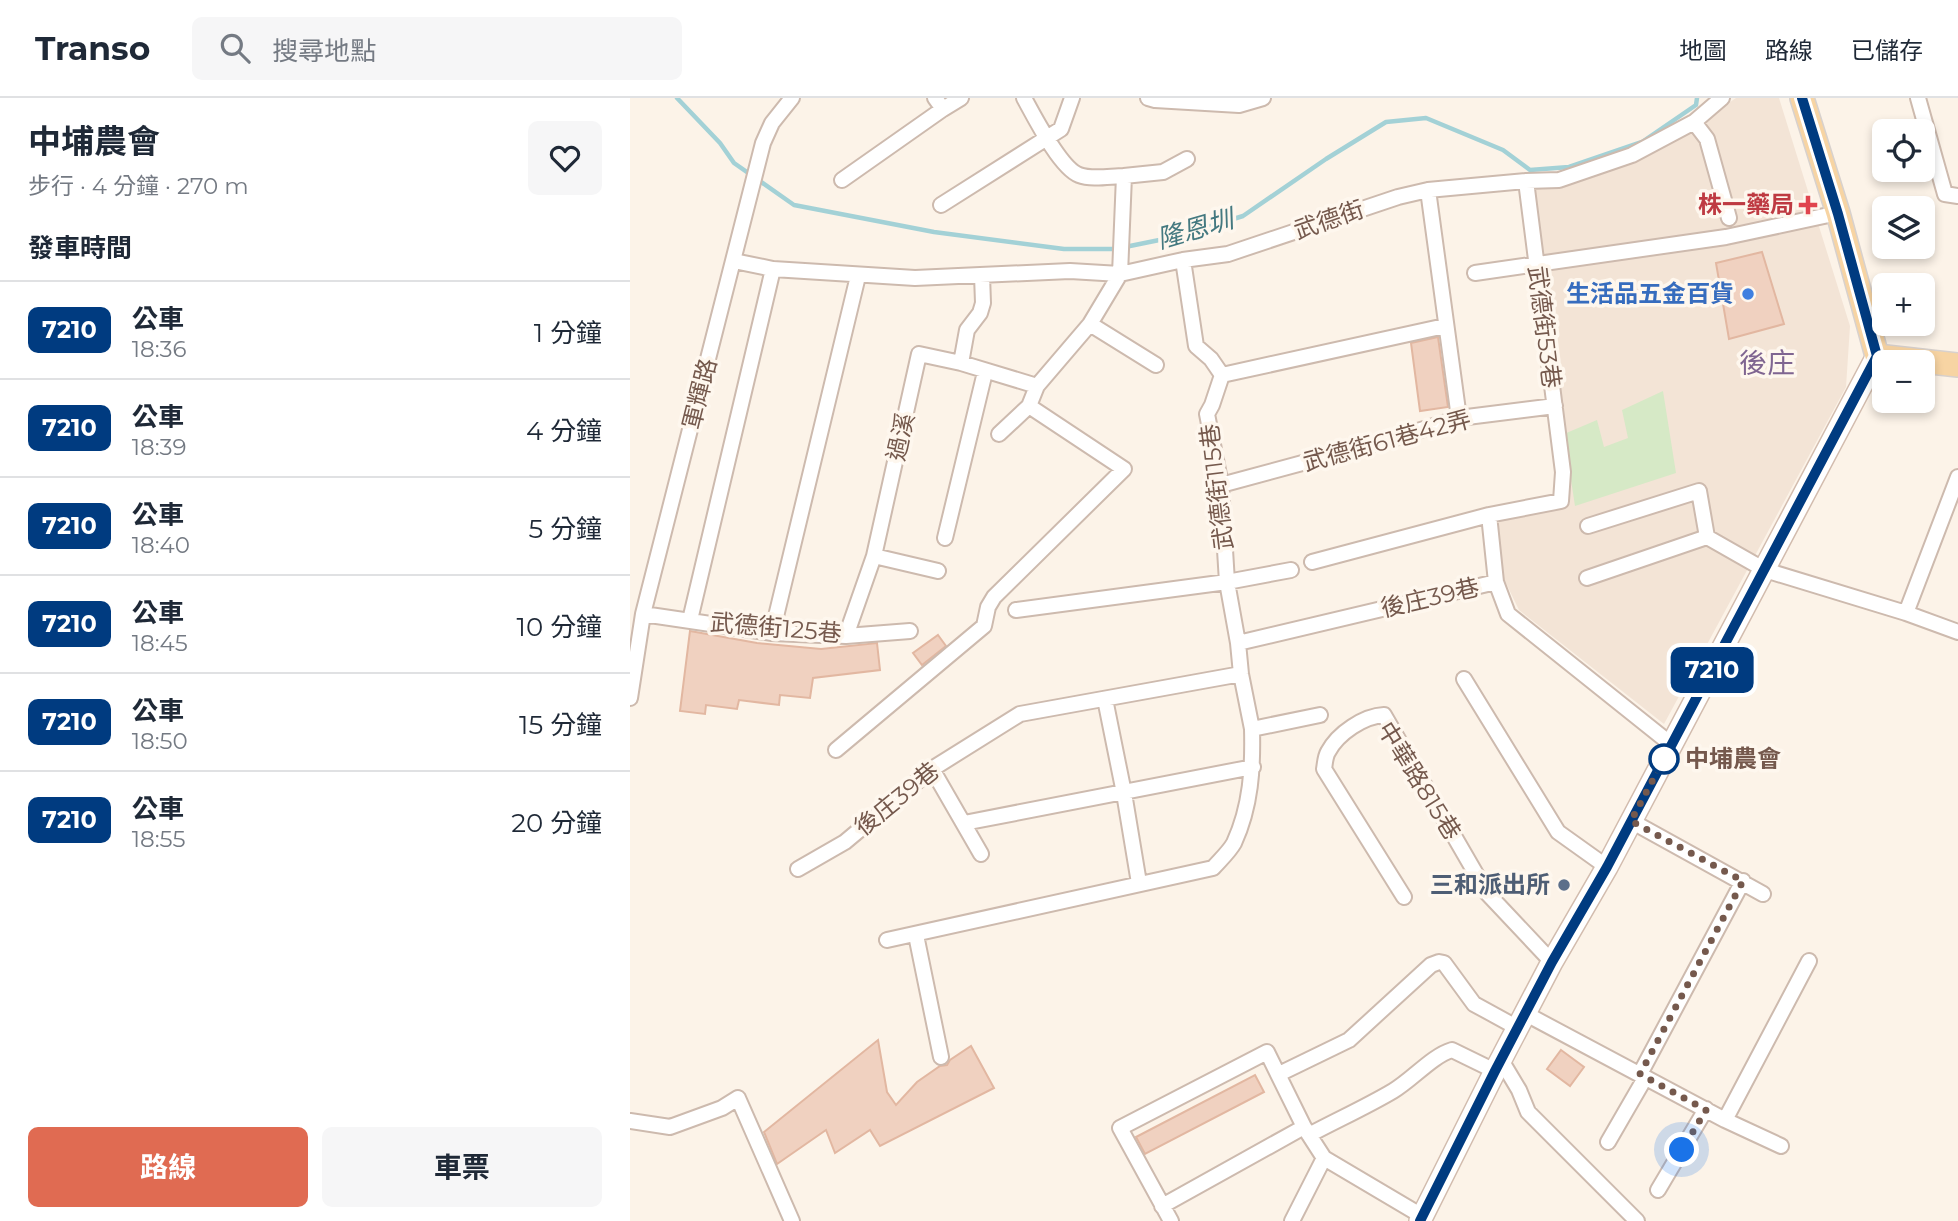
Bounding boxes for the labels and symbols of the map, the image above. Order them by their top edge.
place label: 株一藥局 [1698,190,1794,219]
street label: 武德街 [1290,194,1368,245]
marker: 株一藥局 [1800,197,1816,213]
water label: 隆恩圳 [1153,202,1241,255]
street label: 武德街53巷 [1523,264,1566,390]
place label: 生活品五金百貨 [1566,279,1734,308]
marker: 生活品五金百貨 [1740,286,1756,302]
district label: 後庄 [1739,346,1795,380]
street label: 軍輝路 [677,355,722,432]
street label: 武德街61巷42弄 [1300,404,1474,477]
street label: 過溪 [881,410,920,464]
street label: 武德街115巷 [1194,422,1239,552]
street label: 後庄39巷 [1378,572,1482,623]
street label: 武德街125巷 [709,607,843,648]
line badge: 7210 [1663,647,1761,693]
street label: 中華路815巷 [1372,716,1467,845]
marker: 中埔農會 [1649,744,1679,774]
place label: 中埔農會 [1685,744,1781,773]
street label: 後庄39巷 [849,756,945,841]
place label: 三和派出所 [1430,870,1550,899]
marker: 三和派出所 [1556,877,1572,893]
your location [1664,1132,1699,1167]

